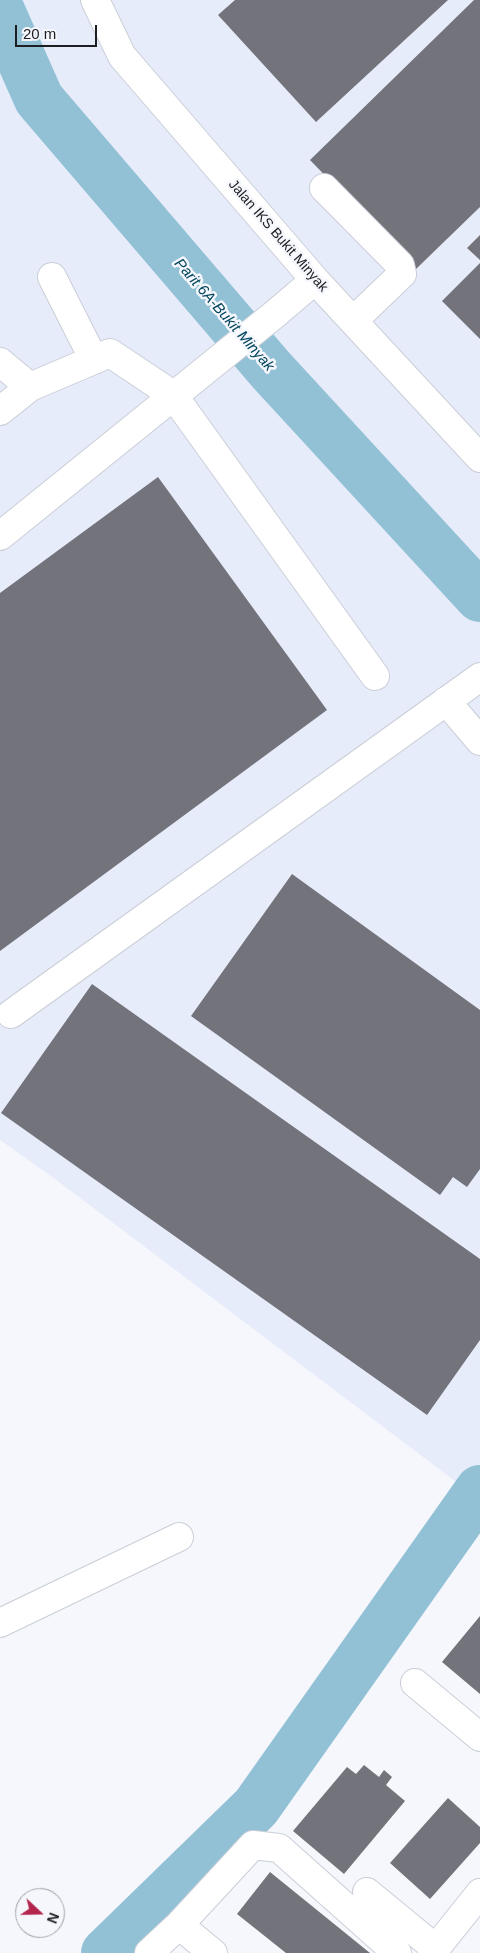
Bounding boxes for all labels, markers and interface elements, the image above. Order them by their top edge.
scale bar [18,15,100,47]
text: 20 m [23,25,56,42]
street label: Jalan IKS Bukit Minyak [225,176,331,296]
water label: Parit 6A-Bukit Minyak [170,255,278,375]
north arrow [15,1888,65,1938]
text: N [44,1910,62,1926]

